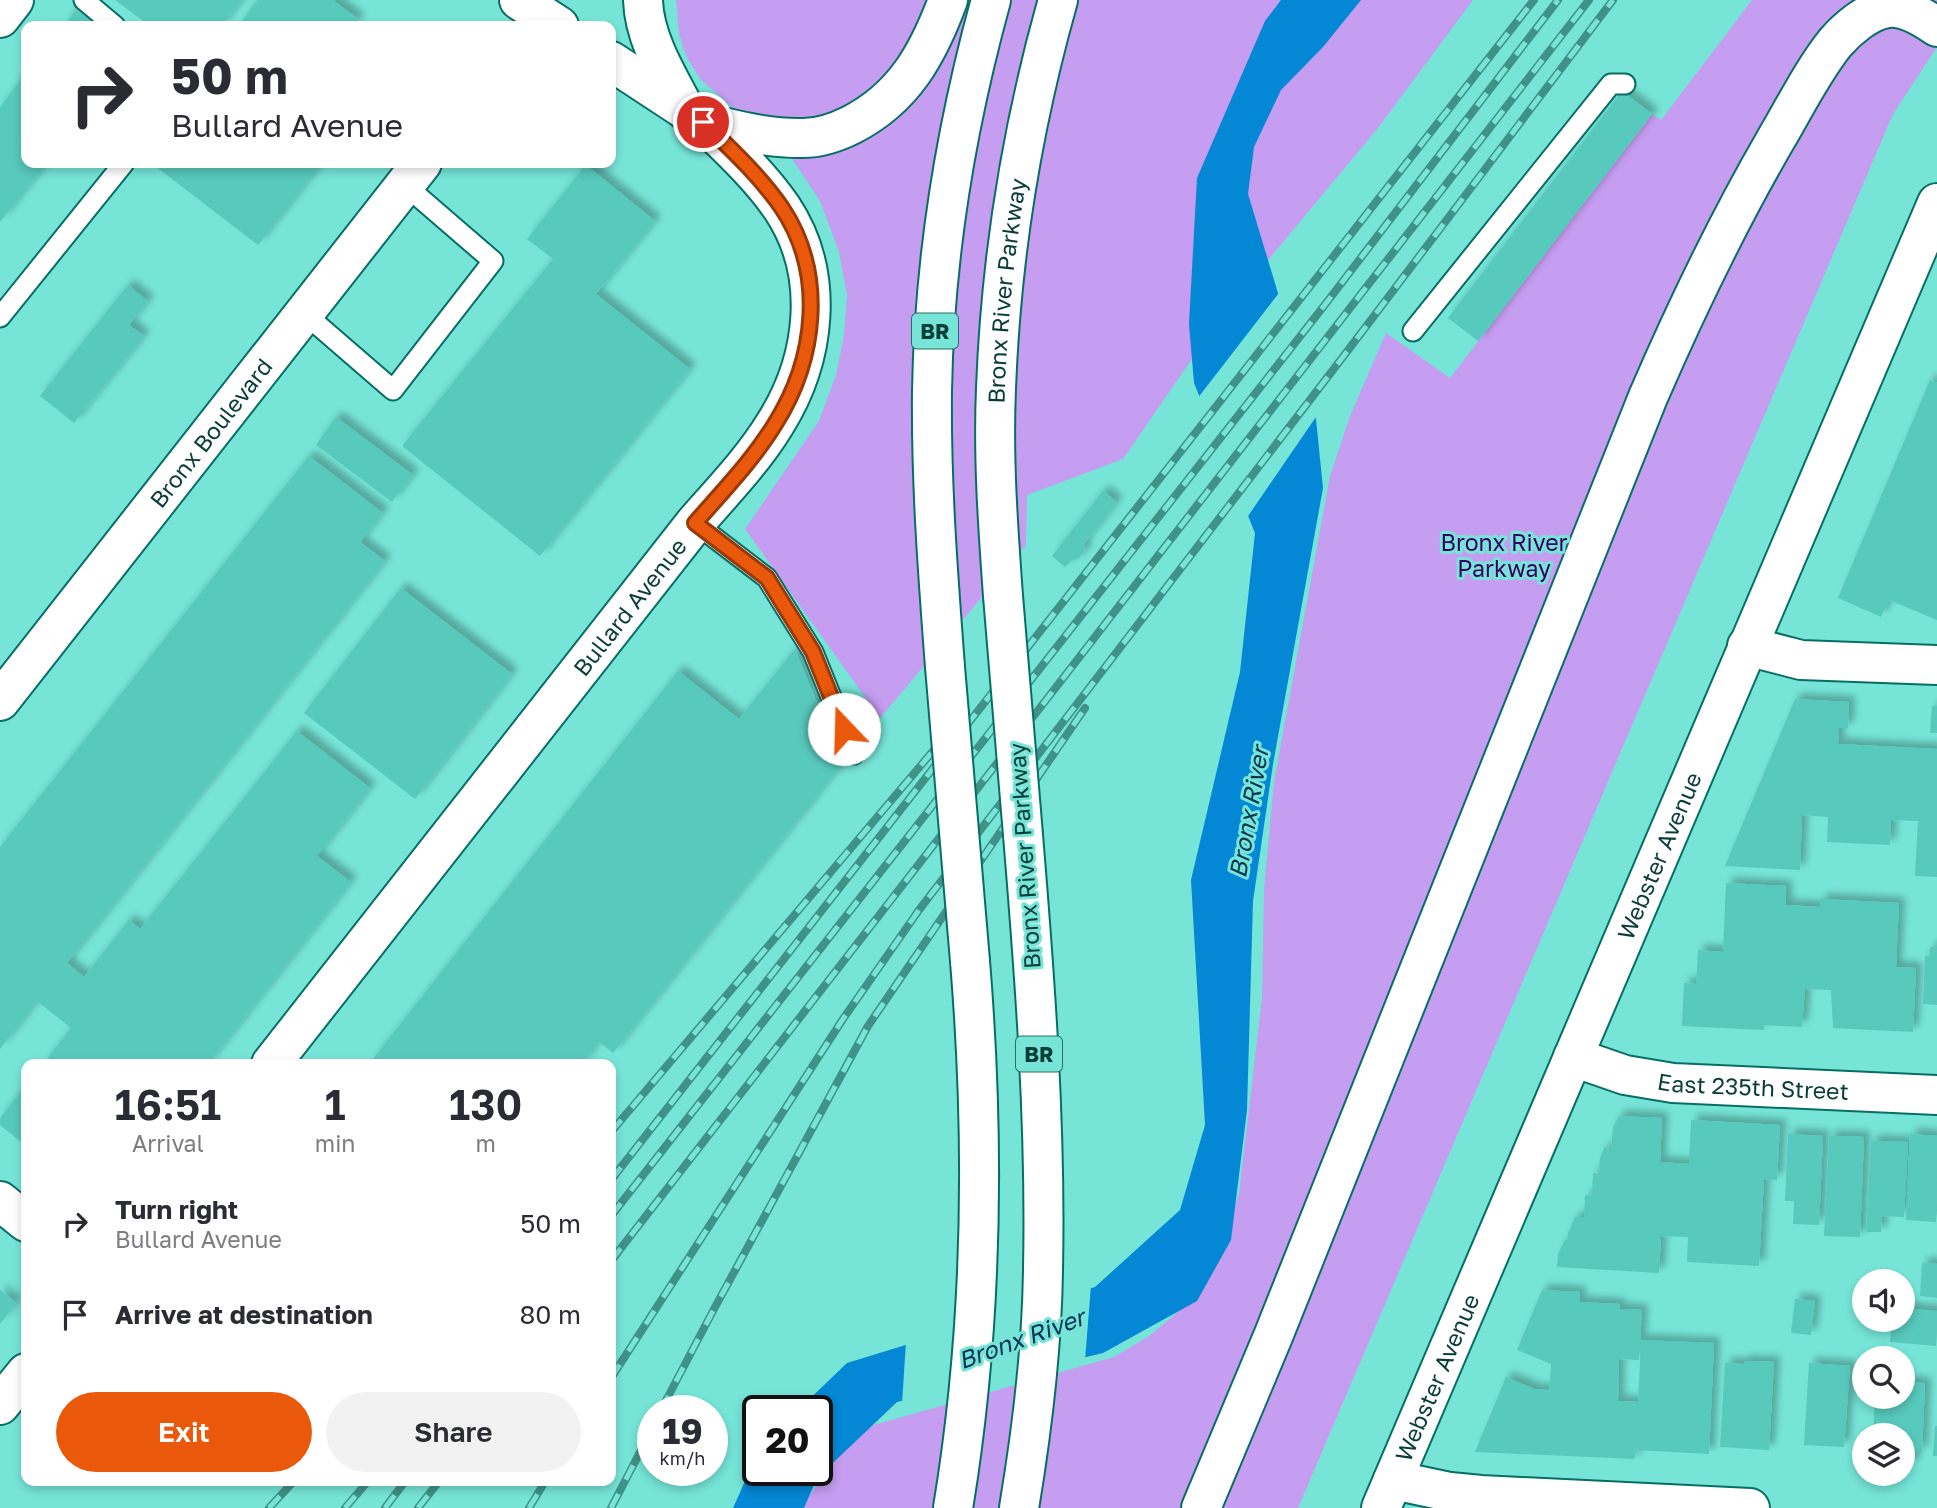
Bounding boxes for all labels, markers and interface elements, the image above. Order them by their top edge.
text: 50 m [171,46,288,105]
icon: right [56,49,147,140]
pin [673,92,733,152]
icon: arrive [684,103,722,141]
text: Bullard Avenue [171,106,403,144]
street label: Bronx River Parkway [981,176,1031,404]
road number: BR [912,314,958,348]
street label: Bronx Boulevard [143,353,278,513]
park label: Bronx River Parkway [1440,528,1568,582]
street label: Bullard Avenue [567,532,692,681]
position arrow [807,692,881,766]
water label: Bronx River [1222,741,1274,880]
street label: Bronx River Parkway [1002,742,1046,970]
street label: Webster Avenue [1611,768,1707,944]
road number: BR [1016,1036,1062,1072]
street label: East 235th Street [1656,1067,1849,1105]
text: 16:51 [115,1079,221,1129]
text: 1 [325,1079,346,1129]
text: 130 [449,1079,522,1129]
text: Arrival [132,1129,204,1157]
text: min [315,1129,356,1157]
text: m [476,1129,496,1157]
text: Turn right [115,1194,238,1225]
icon: right [56,1205,94,1243]
text: 50 m [520,1208,581,1239]
text: Bullard Avenue [115,1225,282,1253]
map controls [1852,1269,1915,1486]
button: sound [1852,1269,1915,1332]
street label: Webster Avenue [1389,1289,1485,1465]
icon: arrive [56,1296,94,1334]
text: Arrive at destination [115,1299,373,1330]
text: 80 m [520,1299,581,1330]
water label: Bronx River [954,1300,1092,1374]
button: search [1852,1346,1915,1409]
button: Exit [56,1392,312,1472]
button: Share [326,1392,581,1472]
speed limit sign: 20 [742,1395,833,1486]
text: 19 [662,1410,703,1452]
button: layers [1852,1423,1915,1486]
text: km/h [660,1447,705,1469]

